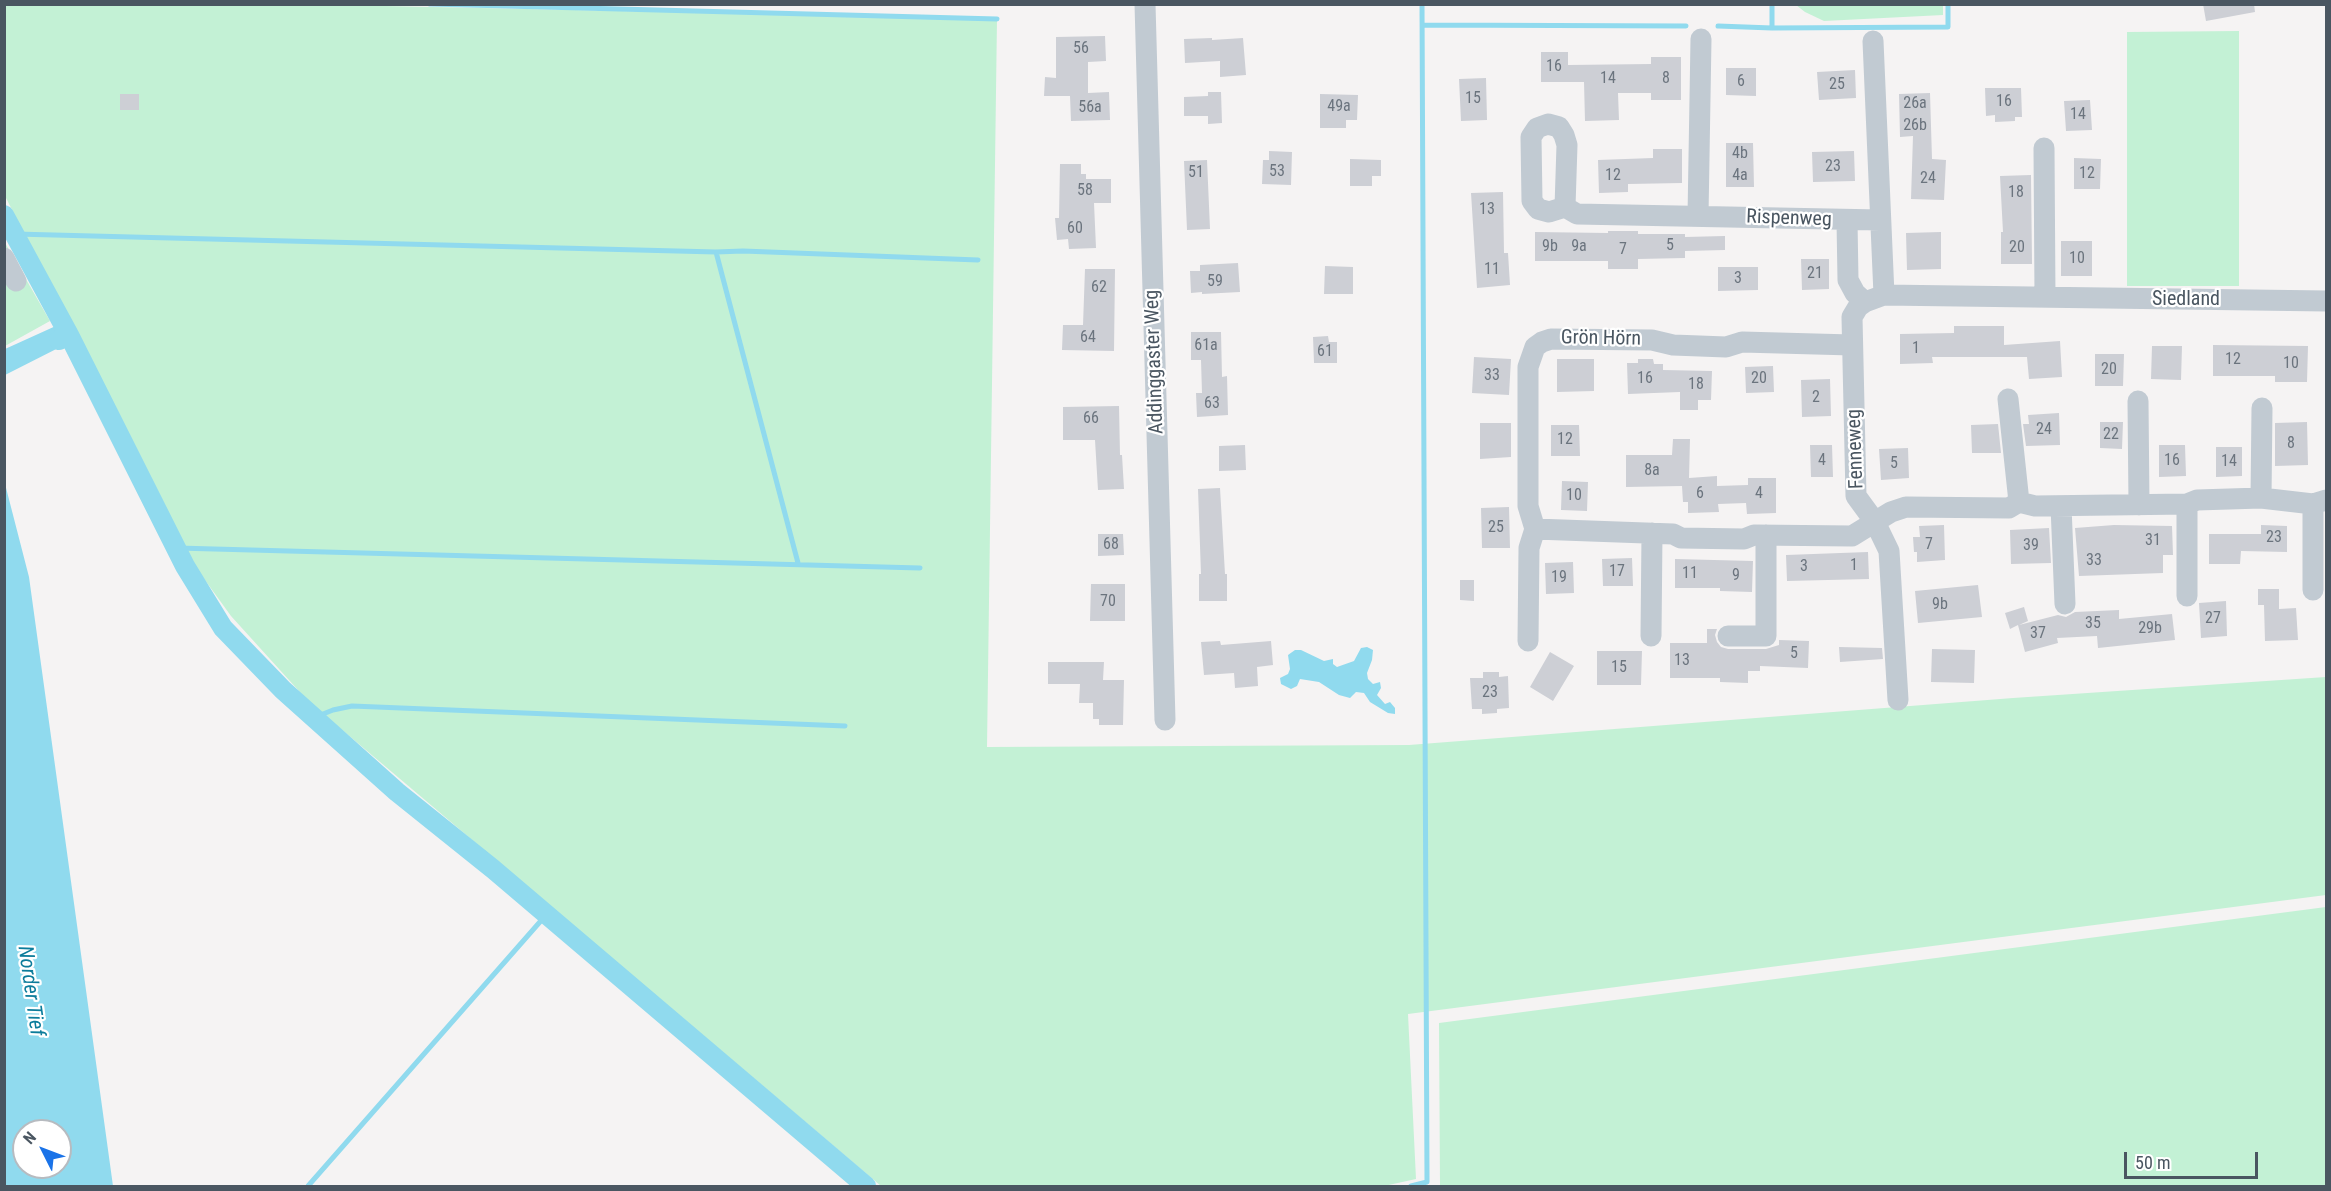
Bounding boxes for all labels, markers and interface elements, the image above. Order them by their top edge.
house number: 56 [1073,39,1089,59]
house number: 16 [1546,57,1562,77]
house number: 14 [1600,69,1616,89]
house number: 8 [1662,69,1670,89]
house number: 6 [1737,72,1745,92]
house number: 25 [1829,75,1845,95]
house number: 15 [1465,89,1481,109]
house number: 16 [1996,92,2012,112]
house number: 26a [1903,94,1927,114]
house number: 49a [1327,97,1351,117]
house number: 56a [1078,98,1102,118]
house number: 14 [2070,105,2086,125]
house number: 26b [1903,116,1927,136]
house number: 4b [1732,144,1748,164]
house number: 23 [1825,157,1841,177]
house number: 53 [1269,162,1285,182]
house number: 51 [1188,163,1204,183]
house number: 12 [2079,164,2095,184]
house number: 12 [1605,166,1621,186]
house number: 4a [1732,166,1748,186]
house number: 24 [1920,169,1936,189]
house number: 58 [1077,181,1093,201]
house number: 18 [2008,183,2024,203]
house number: 13 [1479,200,1495,220]
street label: Rispenweg [1746,206,1832,232]
house number: 60 [1067,219,1083,239]
house number: 5 [1666,236,1674,256]
house number: 9b [1542,237,1558,257]
house number: 9a [1571,237,1587,257]
house number: 20 [2009,238,2025,258]
house number: 7 [1619,240,1627,260]
house number: 10 [2069,249,2085,269]
house number: 11 [1484,260,1500,280]
house number: 21 [1807,264,1823,284]
house number: 3 [1734,269,1742,289]
house number: 59 [1207,272,1223,292]
house number: 62 [1091,278,1107,298]
street label: Siedland [2152,288,2220,312]
street label: Addinggaster Weg [1140,290,1170,434]
street label: Grön Hörn [1561,326,1641,352]
house number: 64 [1080,328,1096,348]
house number: 61a [1194,336,1218,356]
house number: 1 [1912,339,1920,359]
house number: 61 [1317,342,1333,362]
house number: 12 [2225,350,2241,370]
house number: 10 [2283,354,2299,374]
house number: 20 [2101,360,2117,380]
house number: 33 [1484,366,1500,386]
house number: 16 [1637,369,1653,389]
house number: 20 [1751,369,1767,389]
house number: 18 [1688,375,1704,395]
house number: 2 [1812,388,1820,408]
house number: 63 [1204,394,1220,414]
house number: 66 [1083,409,1099,429]
street label: Fenneweg [1843,409,1869,489]
house number: 24 [2036,420,2052,440]
house number: 22 [2103,425,2119,445]
house number: 12 [1557,430,1573,450]
house number: 8 [2287,434,2295,454]
house number: 4 [1818,451,1826,471]
house number: 16 [2164,451,2180,471]
house number: 14 [2221,452,2237,472]
house number: 5 [1890,454,1898,474]
house number: 8a [1644,461,1660,481]
house number: 6 [1696,484,1704,504]
house number: 4 [1755,484,1763,504]
house number: 10 [1566,486,1582,506]
house number: 25 [1488,518,1504,538]
house number: 23 [2266,528,2282,548]
house number: 31 [2145,531,2161,551]
house number: 68 [1103,535,1119,555]
house number: 7 [1925,535,1933,555]
house number: 39 [2023,536,2039,556]
house number: 33 [2086,551,2102,571]
house number: 1 [1850,556,1858,576]
house number: 3 [1800,557,1808,577]
house number: 17 [1609,562,1625,582]
house number: 11 [1682,564,1698,584]
house number: 9 [1732,566,1740,586]
house number: 19 [1551,568,1567,588]
house number: 70 [1100,592,1116,612]
house number: 9b [1932,595,1948,615]
house number: 27 [2205,609,2221,629]
house number: 35 [2085,614,2101,634]
house number: 29b [2138,619,2162,639]
house number: 37 [2030,624,2046,644]
house number: 5 [1790,644,1798,664]
house number: 13 [1674,651,1690,671]
house number: 15 [1611,658,1627,678]
house number: 23 [1482,683,1498,703]
water label: Norder Tief [11,944,49,1038]
north arrow [12,1119,72,1179]
text: N [19,1128,40,1148]
scale bar [2127,1140,2260,1178]
text: 50 m [2135,1152,2170,1173]

